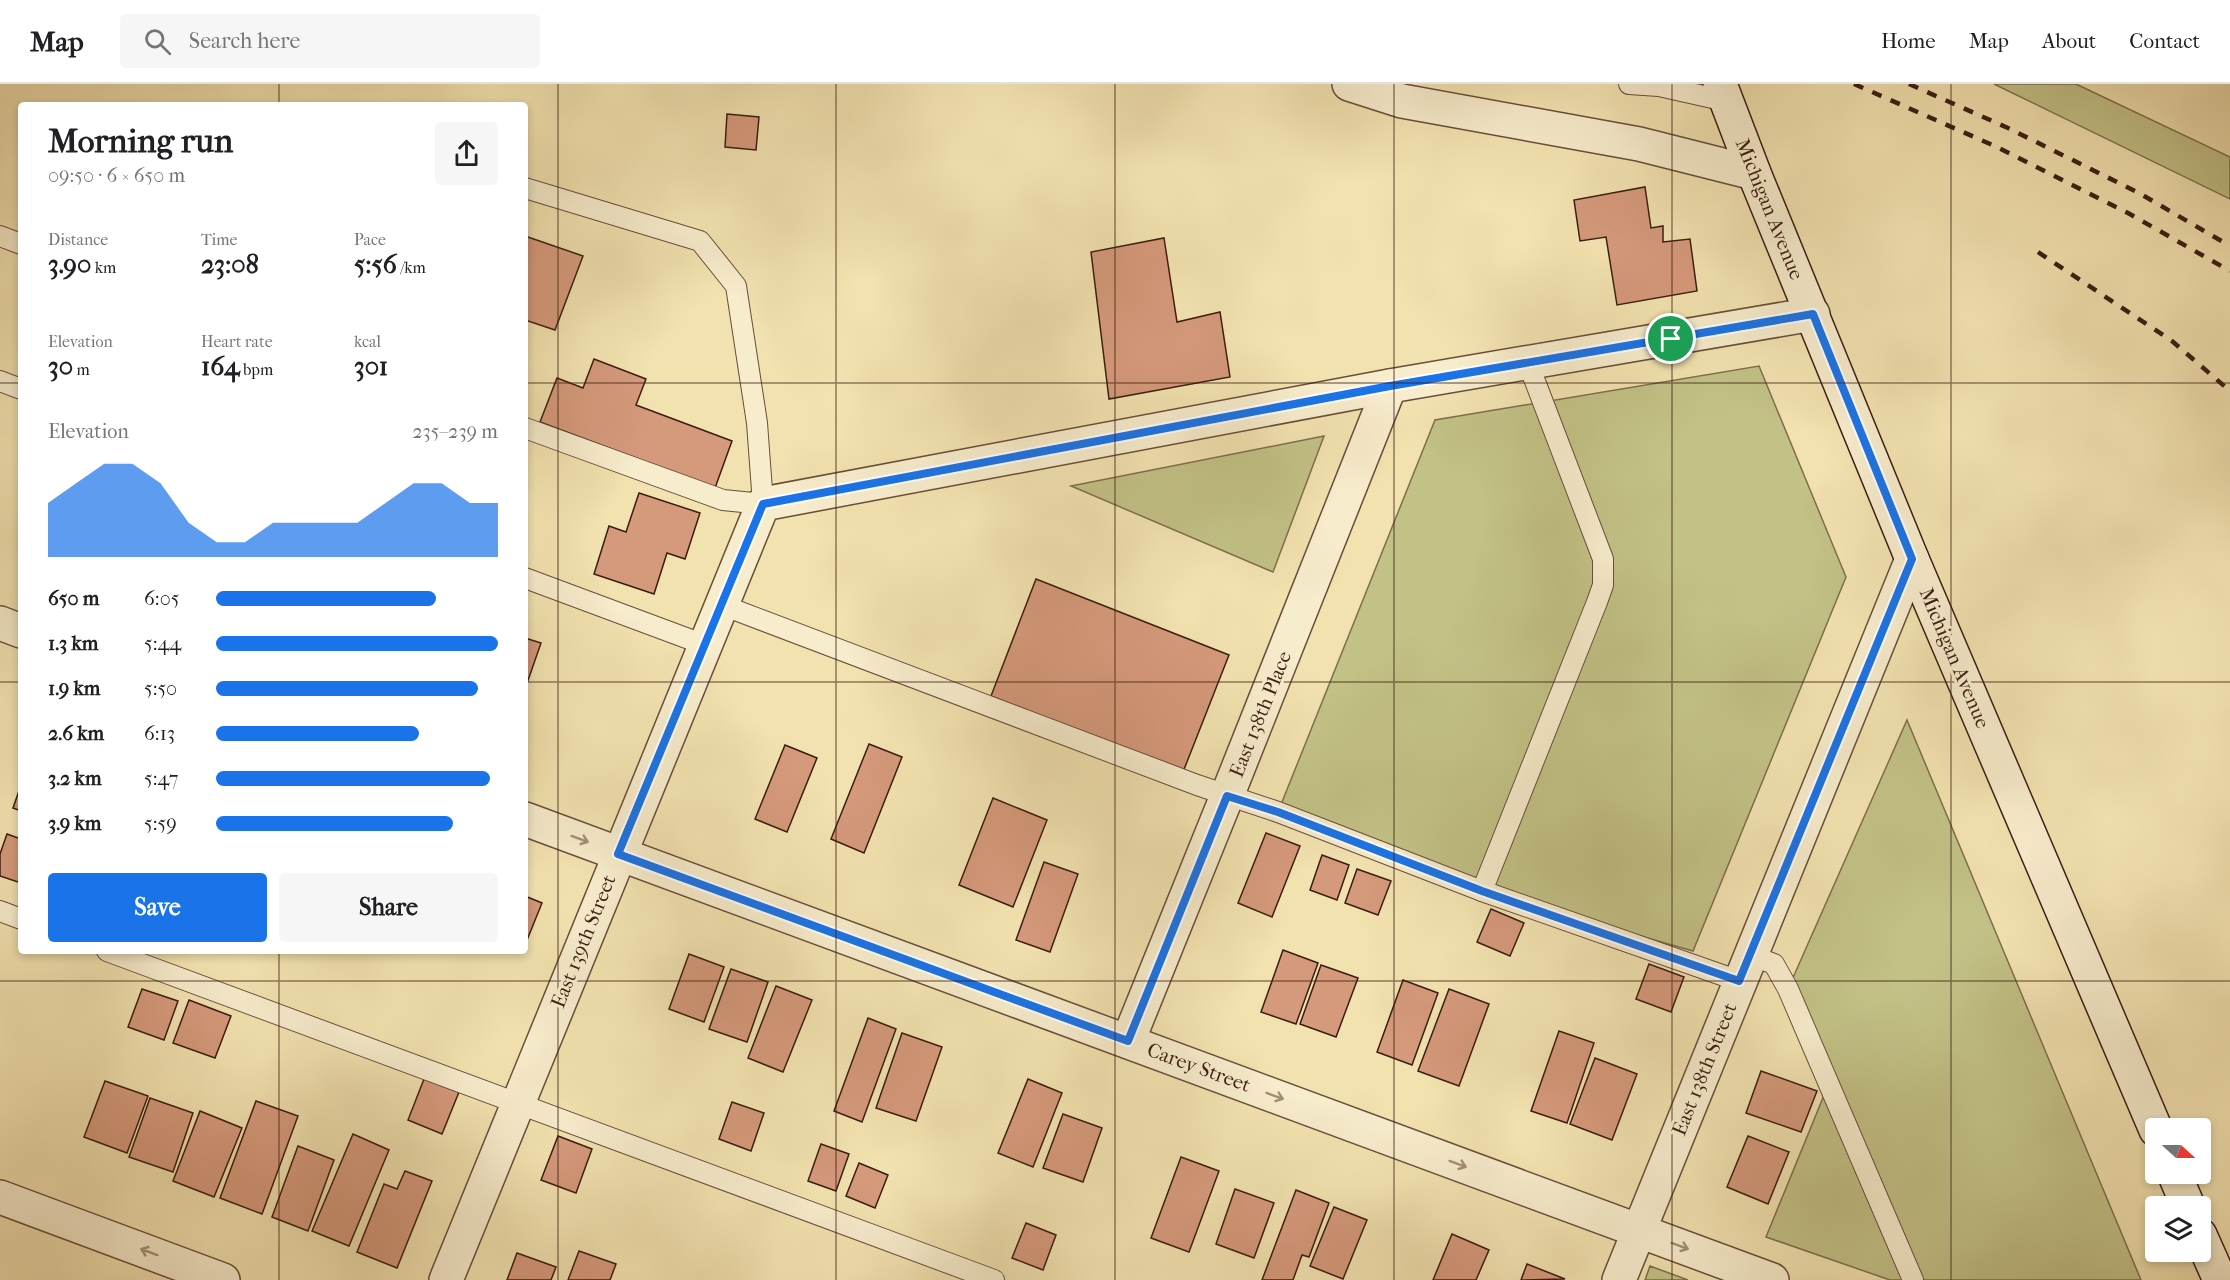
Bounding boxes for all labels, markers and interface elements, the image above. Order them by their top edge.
search box [120,14,540,68]
text: Map [30,25,84,58]
icon: search [141,25,174,58]
text: Search here [189,28,300,54]
text: Home [1881,29,1936,53]
text: Map [1969,29,2009,53]
text: About [2042,29,2096,53]
text: Contact [2129,29,2200,53]
text: Morning run [48,122,233,161]
button: share [435,122,498,185]
street label: Michigan Avenue [1731,135,1808,283]
text: 09:50 · 6 × 650 m [48,164,185,187]
text: Distance [48,230,108,249]
text: Time [201,230,237,249]
text: Pace [354,230,386,249]
text: 3.90 [48,249,91,280]
text: 23:08 [201,249,259,280]
text: 5:56 [354,249,397,280]
text: km [91,258,116,277]
text: /km [397,258,426,277]
pin [1645,313,1696,364]
icon: arrive [1654,322,1687,355]
text: Elevation [48,332,113,351]
text: Heart rate [201,332,273,351]
text: kcal [354,332,381,351]
text: 30 [48,351,73,382]
text: 164 [201,351,240,382]
text: 301 [354,351,388,382]
text: m [73,360,90,379]
text: bpm [240,360,273,379]
text: Elevation [48,420,129,443]
text: 235–239 m [412,420,498,443]
street label: Michigan Avenue [1915,585,1995,732]
text: 650 m [48,587,99,610]
text: 6:05 [144,587,179,610]
text: 1.3 km [48,632,98,655]
text: 5:44 [144,632,181,655]
street label: East 138th Place [1225,648,1296,781]
text: 1.9 km [48,677,100,700]
text: 5:50 [144,677,177,700]
text: 2.6 km [48,722,104,745]
text: 6:13 [144,722,175,745]
text: 3.2 km [48,767,102,790]
text: 5:47 [144,767,178,790]
text: 3.9 km [48,812,102,835]
text: 5:59 [144,812,177,835]
one-way arrow [570,835,589,846]
street label: East 139th Street [546,871,621,1011]
button: Save [48,873,267,942]
button: Share [279,873,498,942]
street label: East 138th Street [1667,999,1742,1139]
street label: Carey Street [1144,1038,1254,1097]
one-way arrow [1265,1091,1284,1102]
north arrow [2145,1118,2211,1184]
map controls [2145,1118,2211,1262]
one-way arrow [1448,1159,1467,1170]
button: layers [2145,1196,2211,1262]
one-way arrow [1670,1242,1689,1253]
one-way arrow [140,1246,158,1257]

